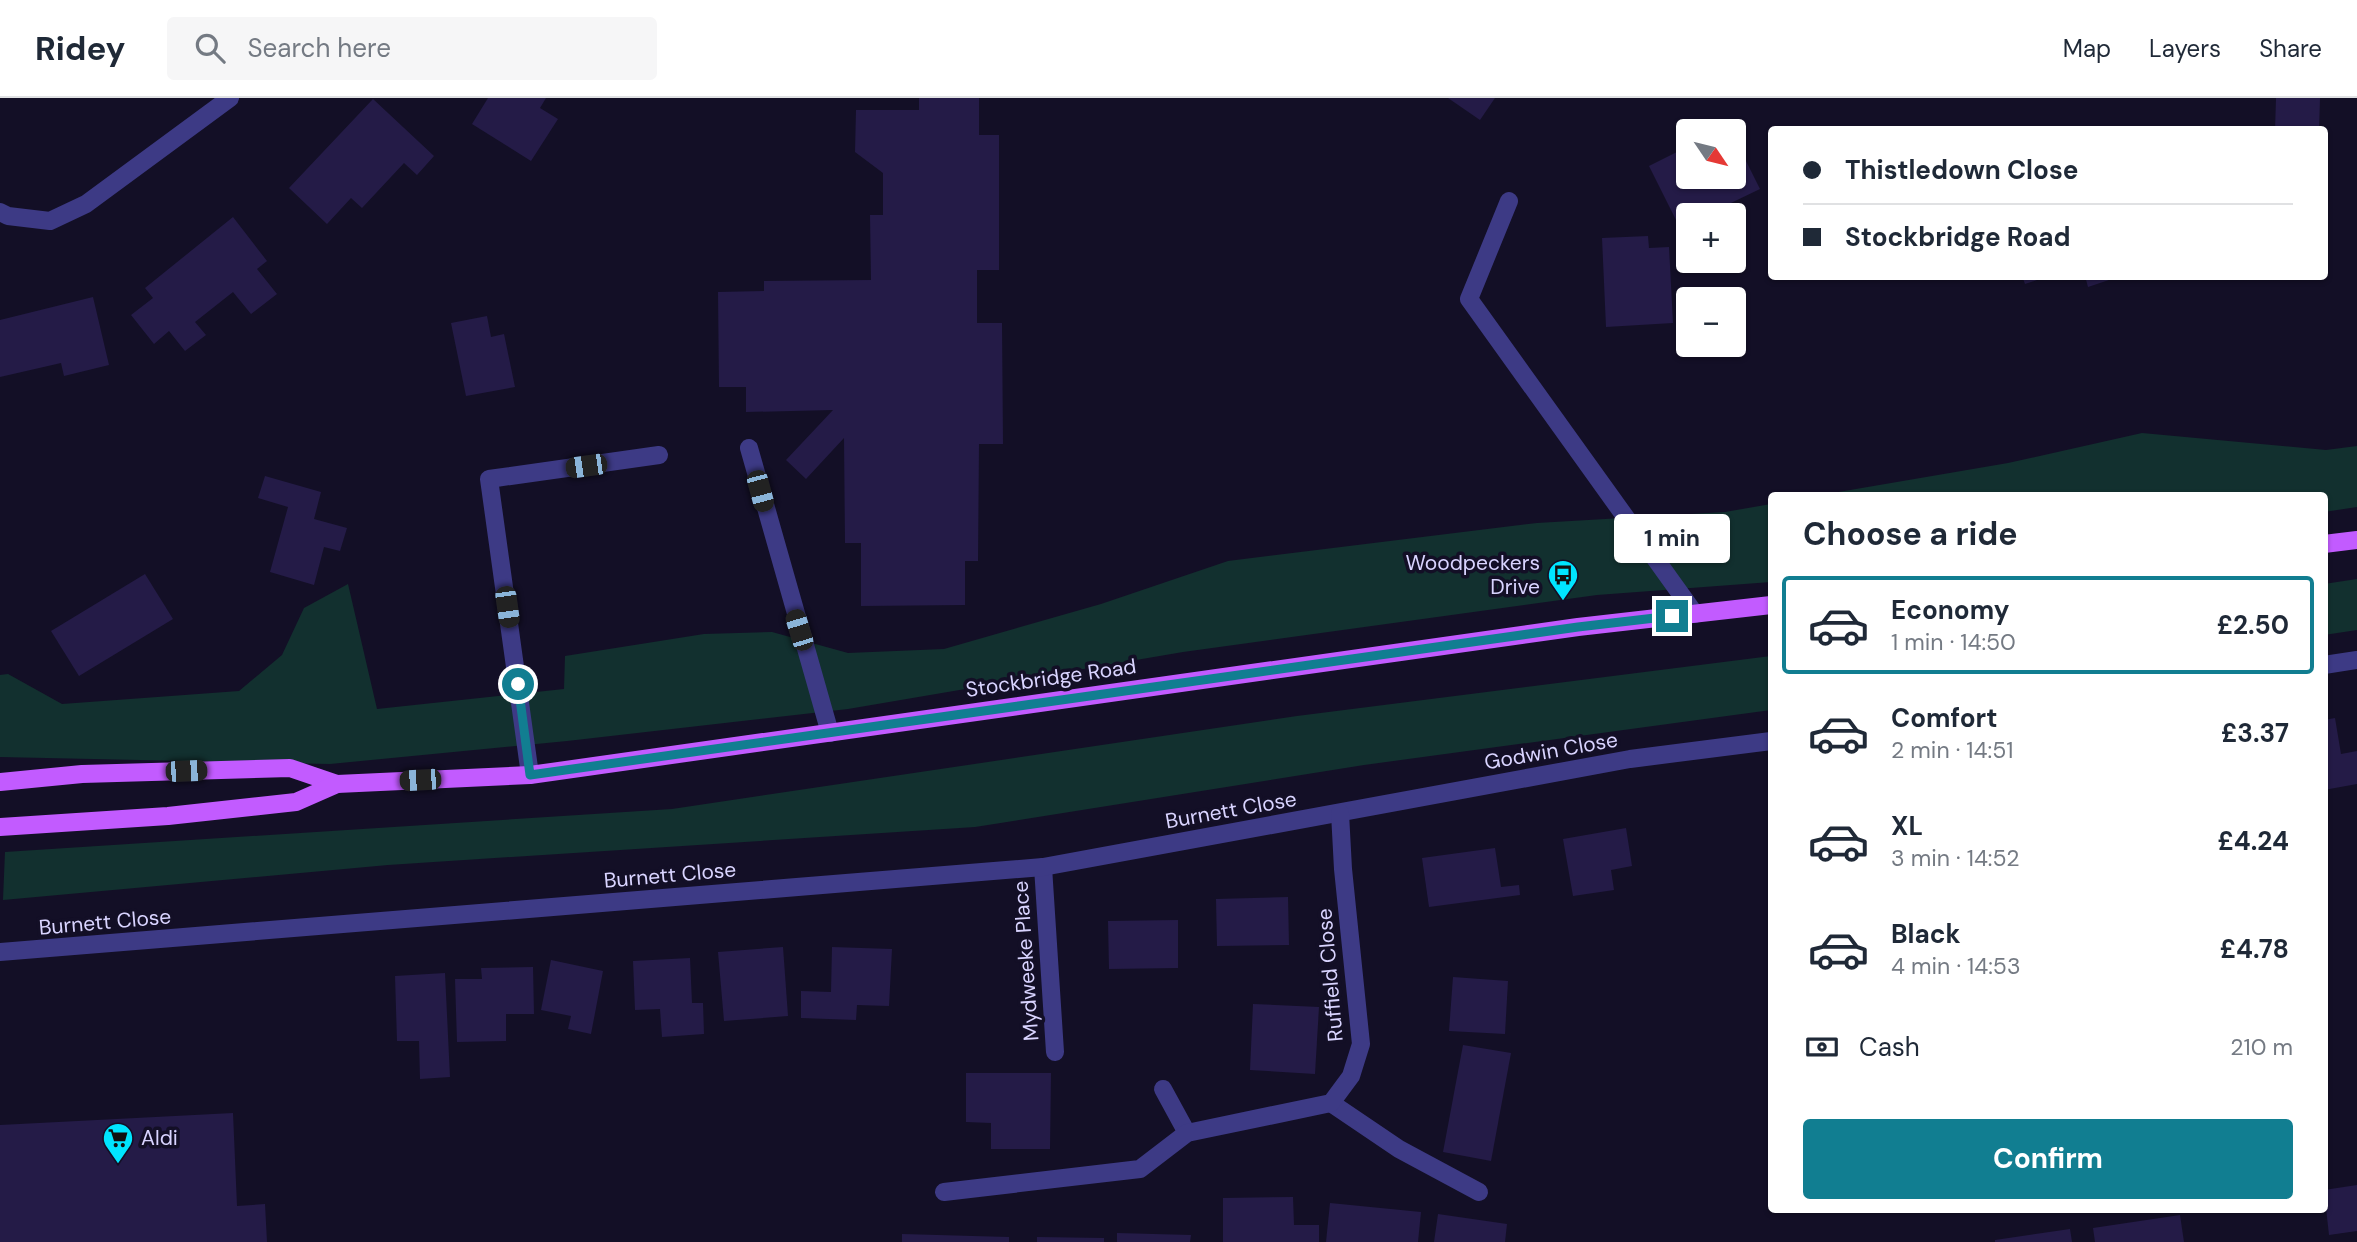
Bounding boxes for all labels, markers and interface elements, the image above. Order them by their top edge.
search box [167,17,657,80]
text: Ridey [35,27,125,70]
icon: search [191,29,229,67]
text: Search here [247,31,391,65]
text: Map [2063,33,2111,64]
text: Layers [2149,33,2221,64]
text: Share [2259,33,2322,64]
north arrow [1676,119,1746,189]
map controls [1676,119,1746,357]
text: Thistledown Close [1845,153,2078,187]
button: + [1676,203,1746,273]
text: Stockbridge Road [1845,220,2071,254]
button: − [1676,287,1746,357]
car [564,453,609,479]
car [745,468,776,514]
text: Choose a ride [1803,513,2018,555]
callout: 1 min [1614,514,1730,564]
text: 1 min [1644,523,1700,553]
place label: Woodpeckers Drive [1406,549,1540,601]
bus stop icon: Woodpeckers Drive [1546,558,1580,602]
car [494,585,521,629]
text: Economy [1891,593,2009,627]
icon: car [1807,594,1870,657]
route end [1656,600,1688,632]
car [783,607,816,653]
text: £2.50 [2217,608,2289,642]
text: 1 min · 14:50 [1891,627,2016,657]
street label: Stockbridge Road [964,652,1138,704]
route start [502,668,534,700]
text: Comfort [1891,701,1997,735]
icon: car [1807,702,1870,765]
text: £3.37 [2221,716,2289,750]
street label: Godwin Close [1482,725,1620,777]
text: 2 min · 14:51 [1891,735,2013,765]
car [165,760,208,782]
car [399,768,442,792]
street label: Burnett Close [1163,785,1299,835]
text: XL [1891,809,1923,843]
icon: car [1807,810,1870,873]
text: £4.24 [2218,824,2289,858]
text: 3 min · 14:52 [1891,843,2019,873]
street label: Burnett Close [603,855,737,895]
street label: Mydweeke Place [1006,880,1046,1042]
street label: Burnett Close [38,902,172,942]
street label: Ruffield Close [1310,907,1350,1043]
text: Black [1891,917,1961,951]
icon: car [1807,918,1870,981]
text: £4.78 [2220,932,2289,966]
text: 4 min · 14:53 [1891,951,2021,981]
icon: cash [1803,1028,1841,1066]
text: Cash [1859,1030,1920,1064]
text: 210 m [2230,1032,2293,1062]
button: Confirm [1803,1119,2293,1199]
supermarket icon: Aldi [101,1121,135,1165]
place label: Aldi [141,1124,178,1152]

